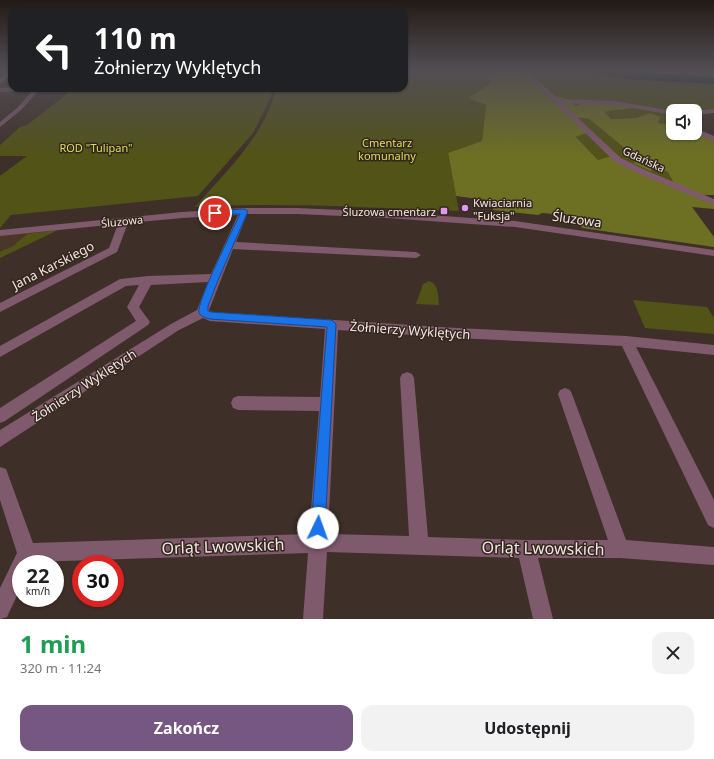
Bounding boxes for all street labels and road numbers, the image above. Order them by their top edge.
street label: Gdańska [620,143,668,175]
street label: Śluzowa [551,207,603,231]
street label: Śluzowa [100,211,144,231]
street label: Jana Karskiego [7,236,97,294]
street label: Żołnierzy Wyklętych [349,317,471,343]
street label: Żołnierzy Wyklętych [28,345,140,425]
street label: Orląt Lwowskich [161,533,285,559]
street label: Orląt Lwowskich [481,536,605,560]

